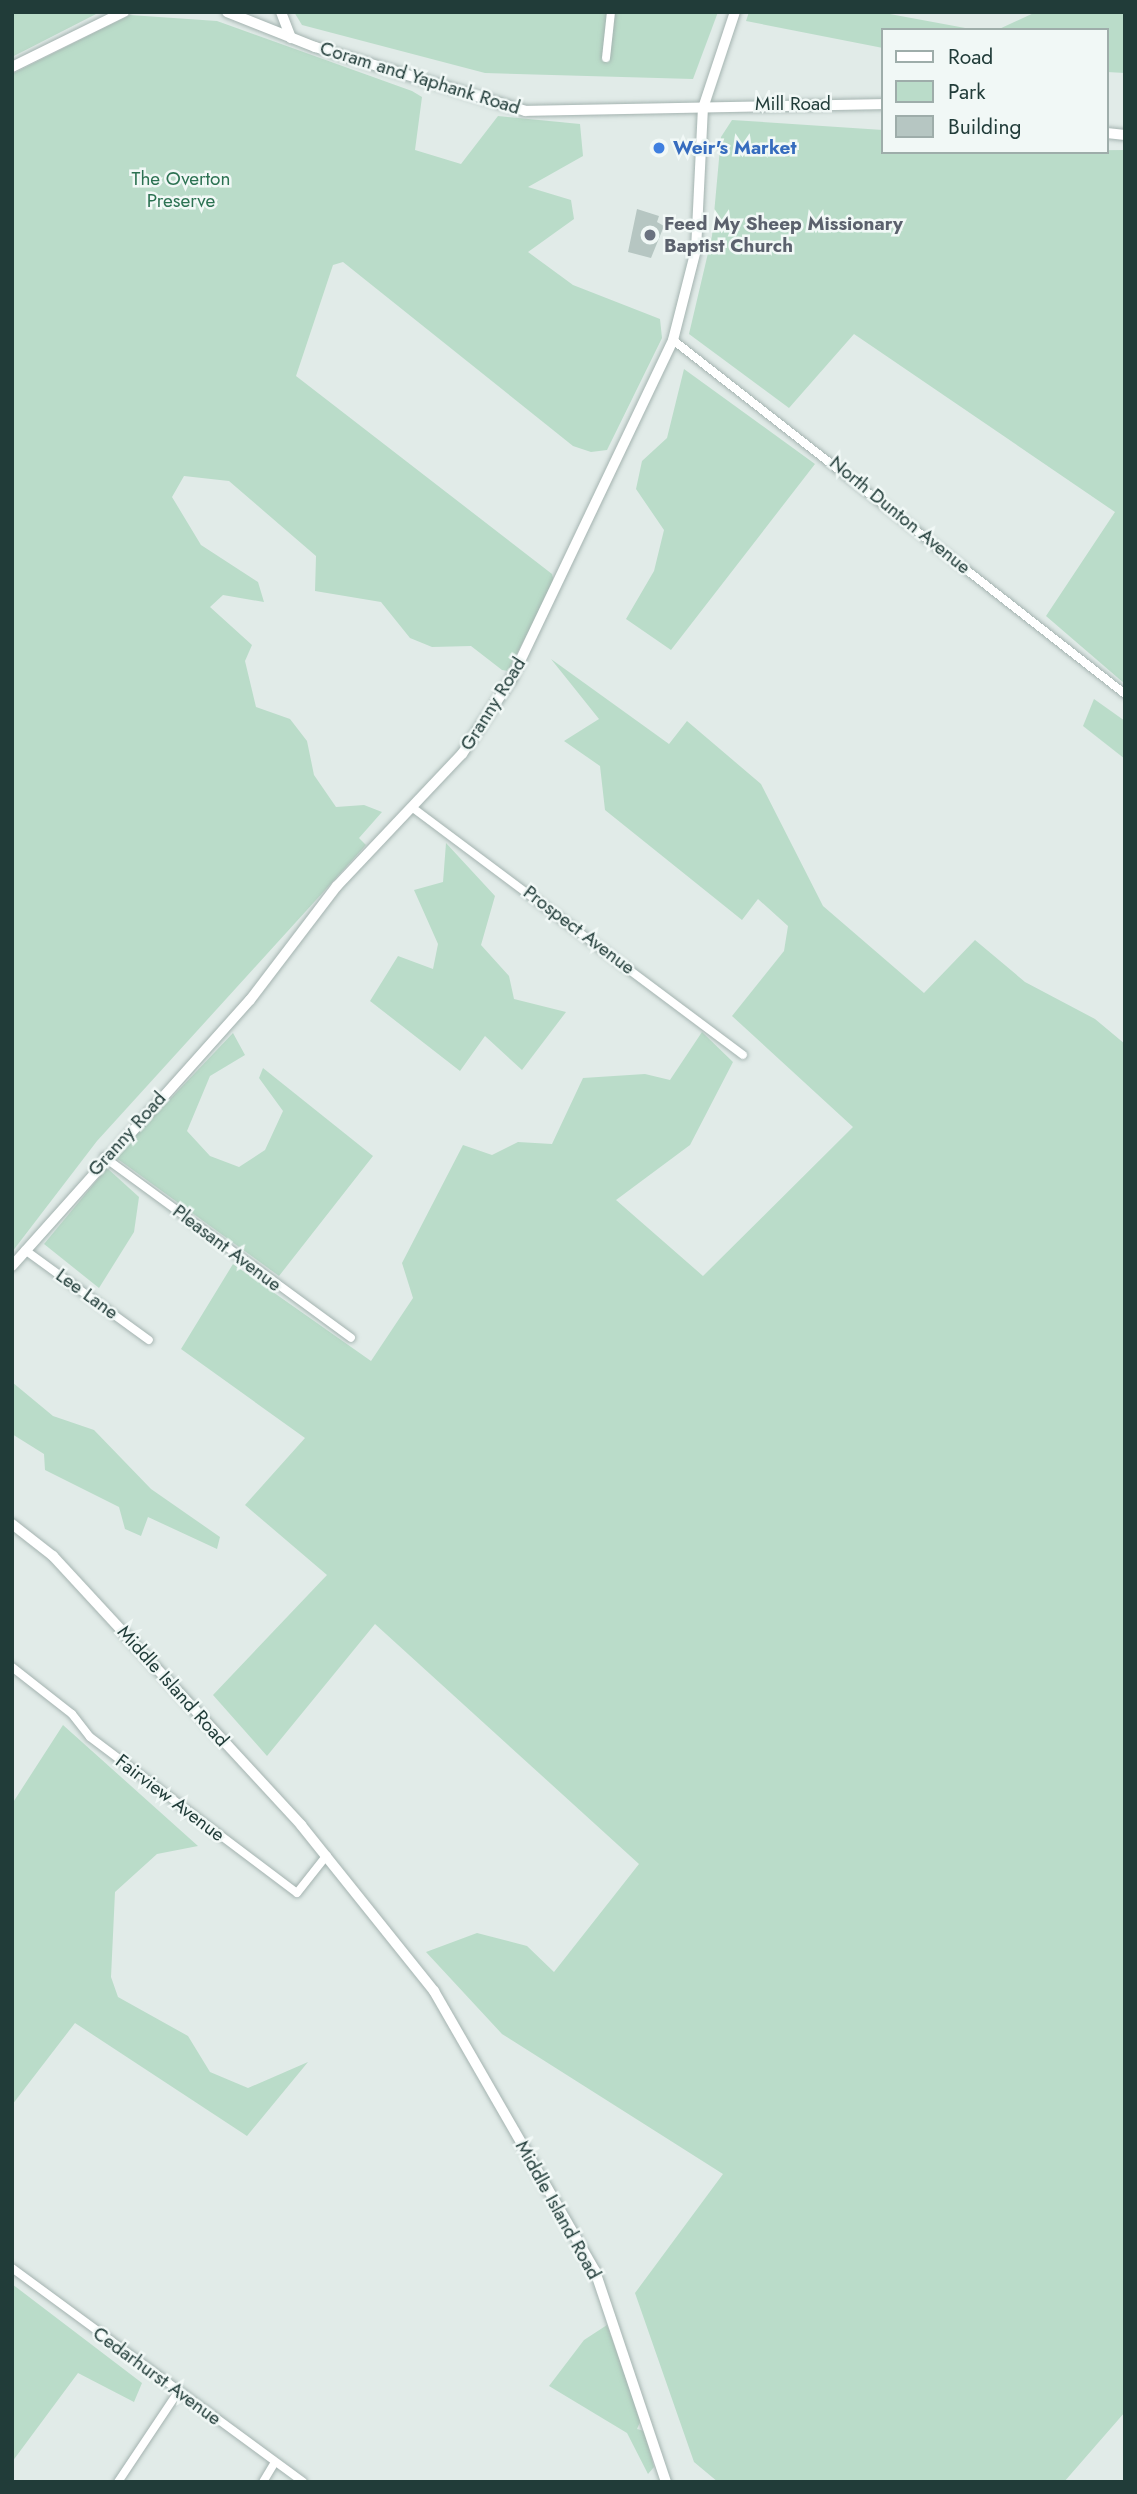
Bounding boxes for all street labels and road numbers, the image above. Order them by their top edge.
street label: Coram and Yaphank Road [317,37,523,119]
street label: Mill Road [755,93,831,115]
street label: North Dunton Avenue [825,451,975,579]
street label: Granny Road [455,653,531,755]
street label: Prospect Avenue [519,881,639,979]
street label: Granny Road [83,1087,171,1181]
street label: Pleasant Avenue [168,1200,286,1296]
street label: Lee Lane [51,1264,123,1324]
street label: Middle Island Road [113,1621,233,1751]
street label: Fairview Avenue [111,1750,229,1846]
street label: Middle Island Road [510,2137,606,2283]
street label: Cedarhurst Avenue [88,2322,226,2430]

